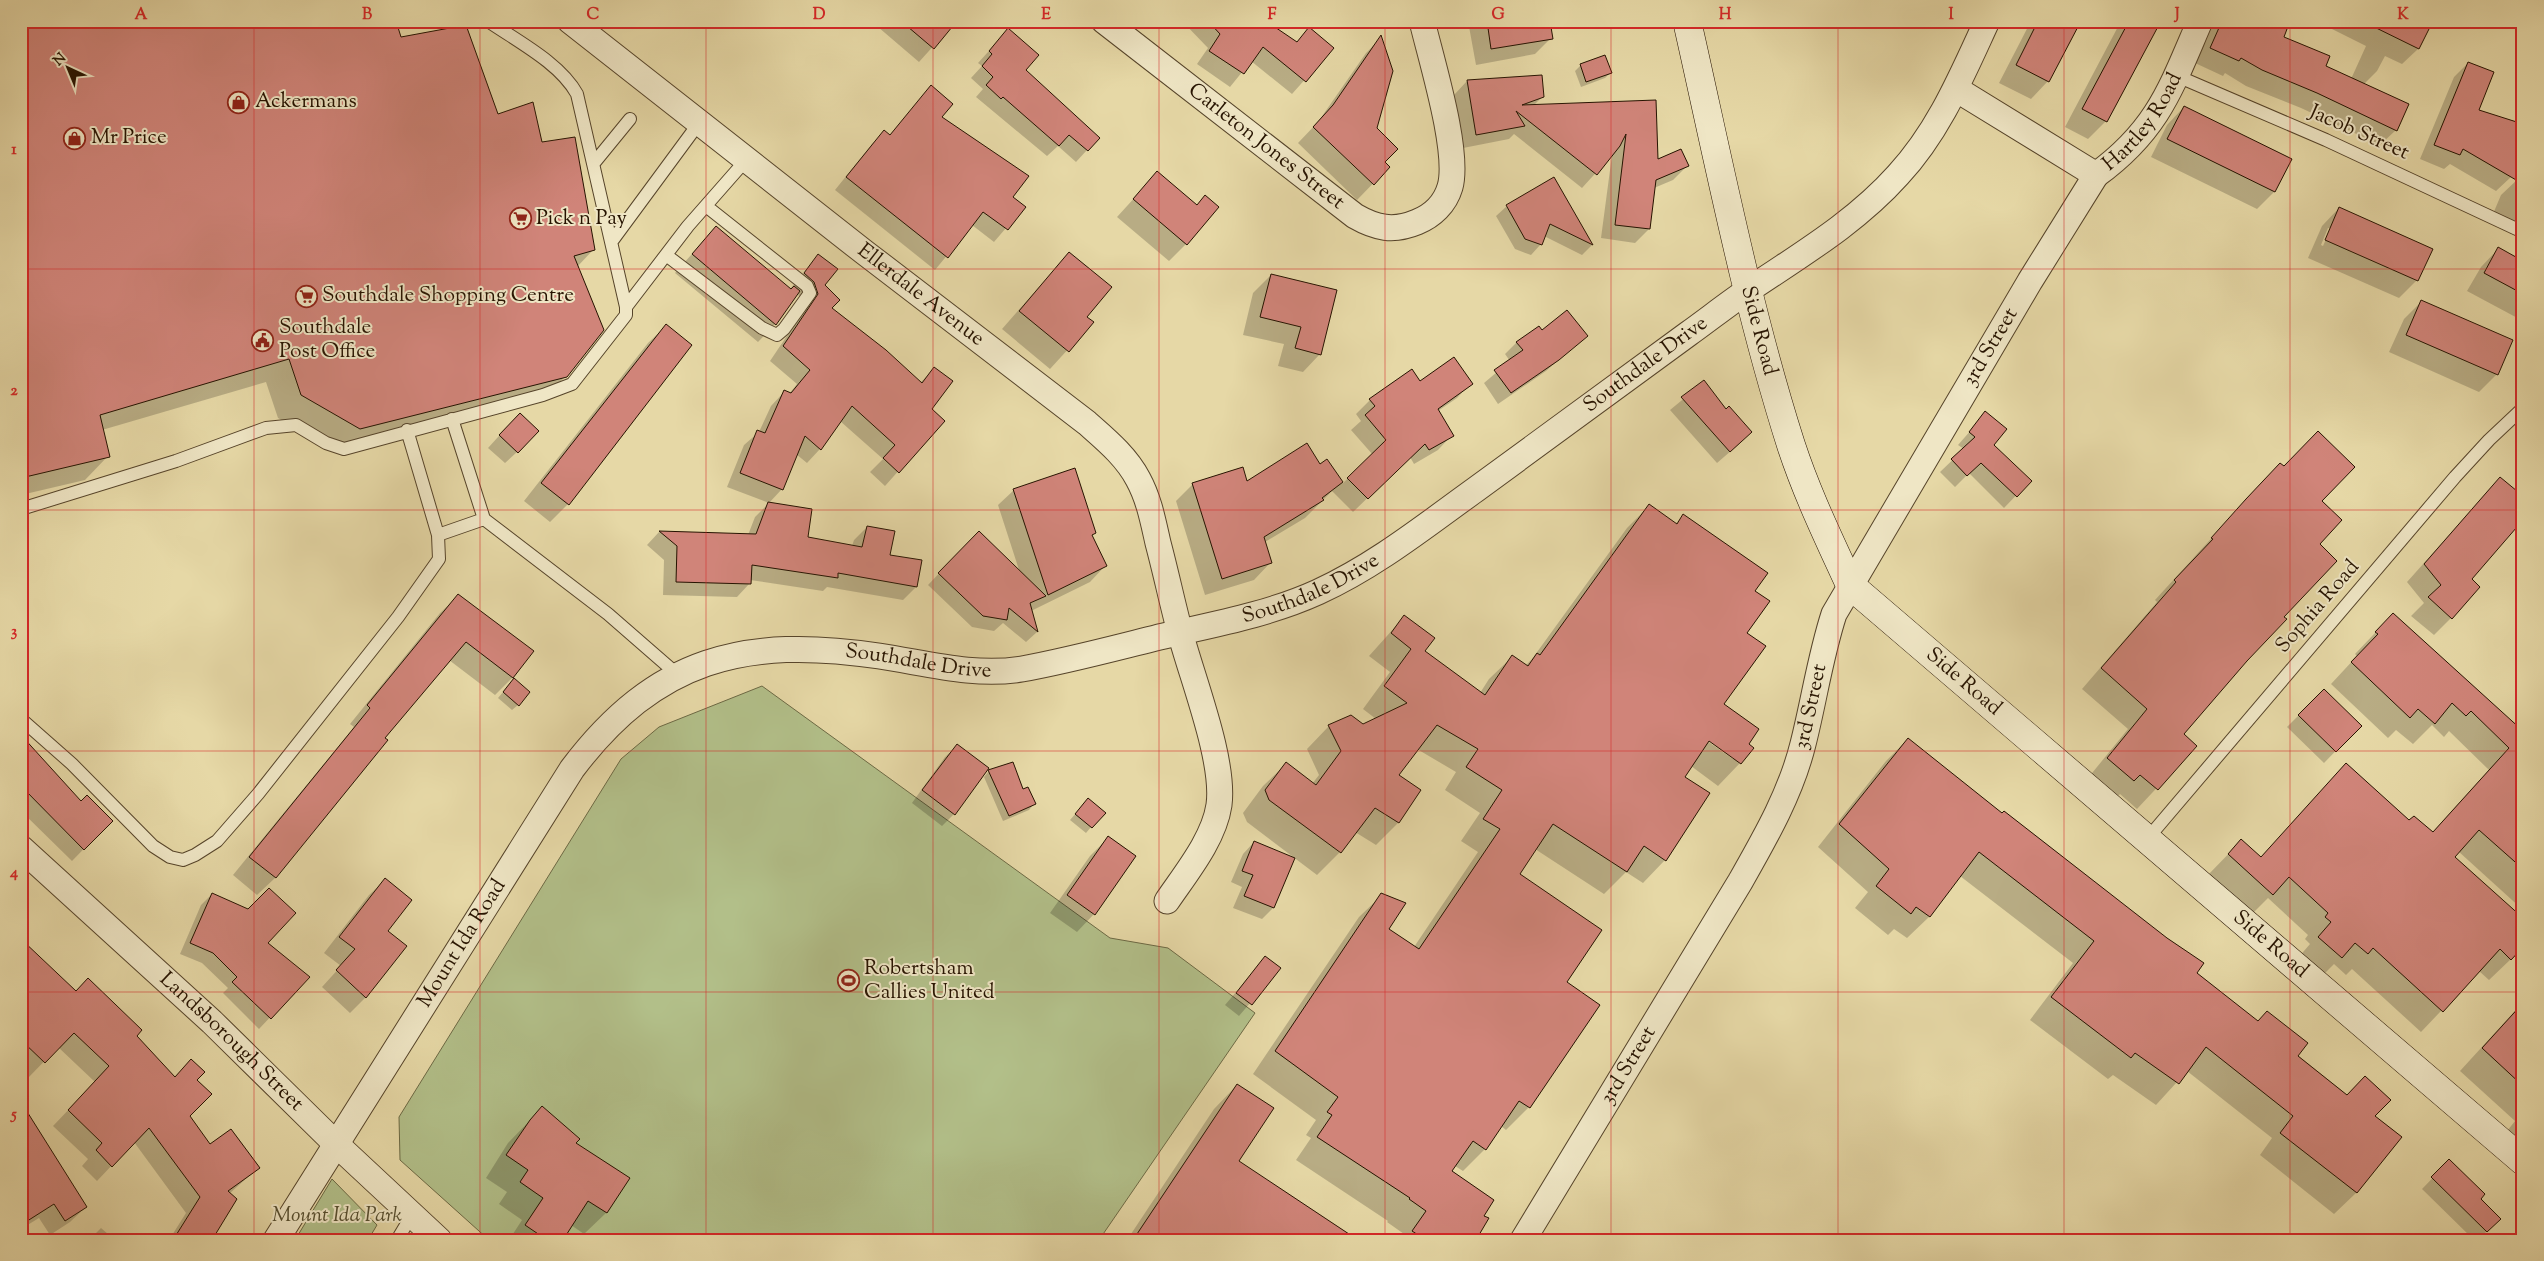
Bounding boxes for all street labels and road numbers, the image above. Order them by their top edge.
street label: Hartley Road [2096,68,2191,179]
street label: Carleton Jones Street [1181,76,1351,217]
street label: Jacob Street [2303,97,2414,168]
street label: Ellerdale Avenue [850,237,990,354]
street label: Side Road [1732,283,1785,379]
street label: 3rd Street [1956,302,2026,392]
street label: Southdale Drive [1577,309,1714,421]
street label: Southdale Drive [1239,546,1385,632]
street label: Sophia Road [2269,554,2367,660]
street label: Southdale Drive [844,637,992,686]
street label: Side Road [1919,641,2008,723]
street label: 3rd Street [1787,661,1835,753]
street label: Mount Ida Road [411,873,514,1014]
street label: Side Road [2226,904,2315,986]
street label: Landsborough Street [152,965,310,1119]
street label: 3rd Street [1593,1021,1664,1110]

